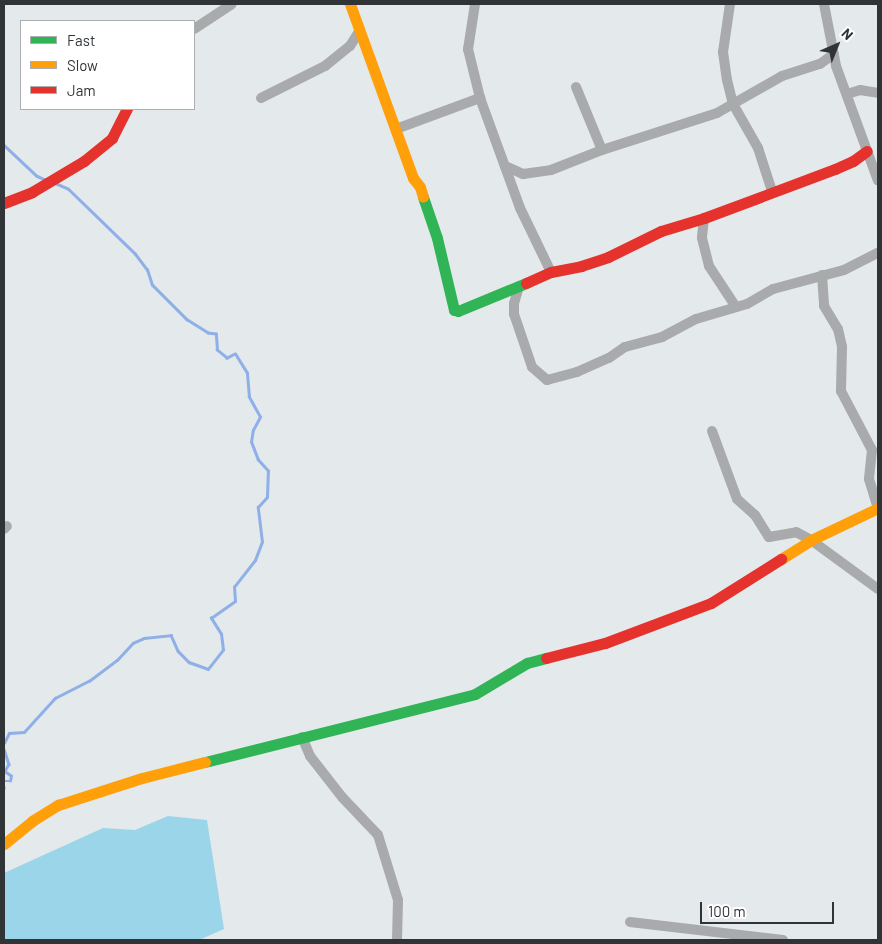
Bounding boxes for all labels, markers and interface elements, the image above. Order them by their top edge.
legend [20,20,195,110]
north arrow [812,20,862,70]
text: N [839,25,857,43]
text: Fast [67,31,95,49]
text: Slow [67,56,98,74]
text: Jam [67,81,96,99]
scale bar [702,892,836,924]
text: 100 m [708,902,746,920]

